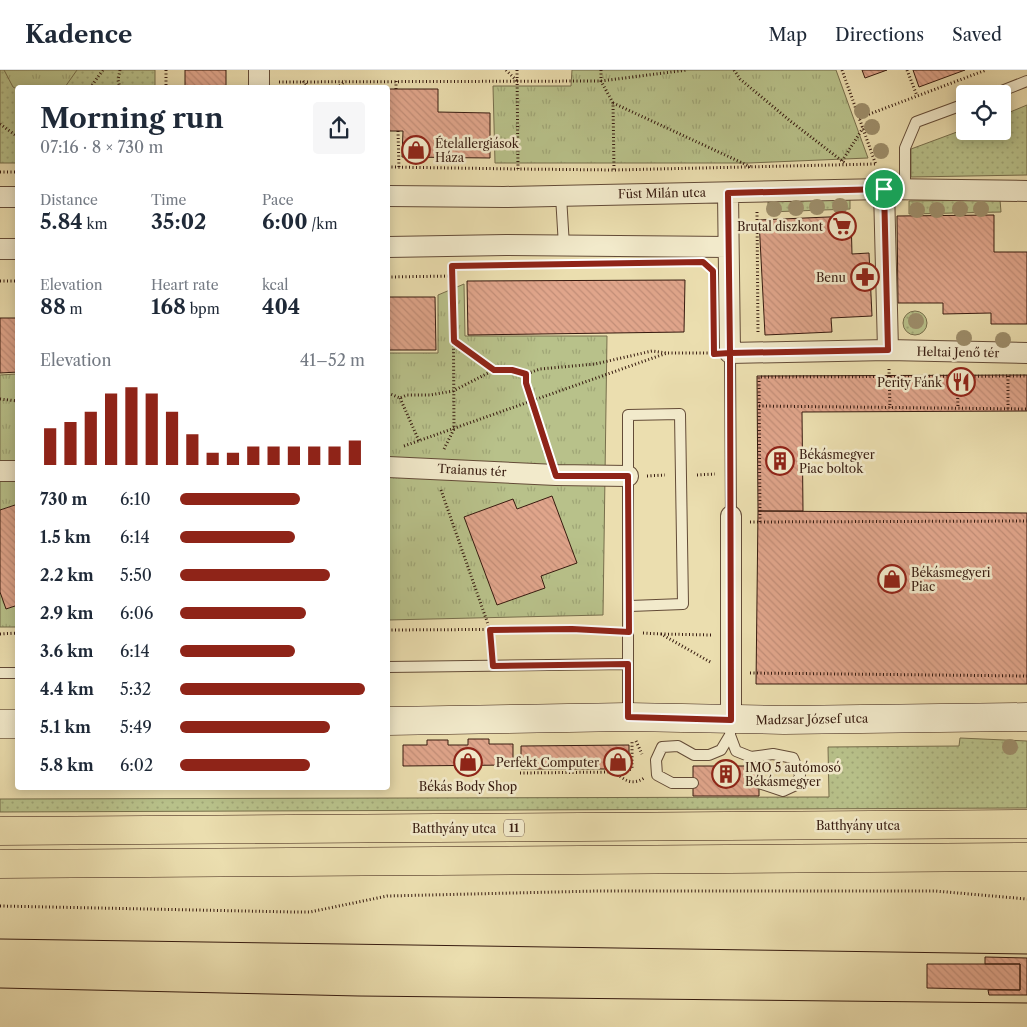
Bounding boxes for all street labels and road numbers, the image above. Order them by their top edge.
street label: Füst Milán utca [618,185,707,201]
street label: Heltai Jenő tér [917,344,999,360]
street label: Traianus tér [437,461,507,479]
street label: Madzsar József utca [756,711,869,727]
street label: Batthyány utca [816,818,901,833]
road number: 11 [504,820,524,836]
street label: Batthyány utca [412,821,497,836]

